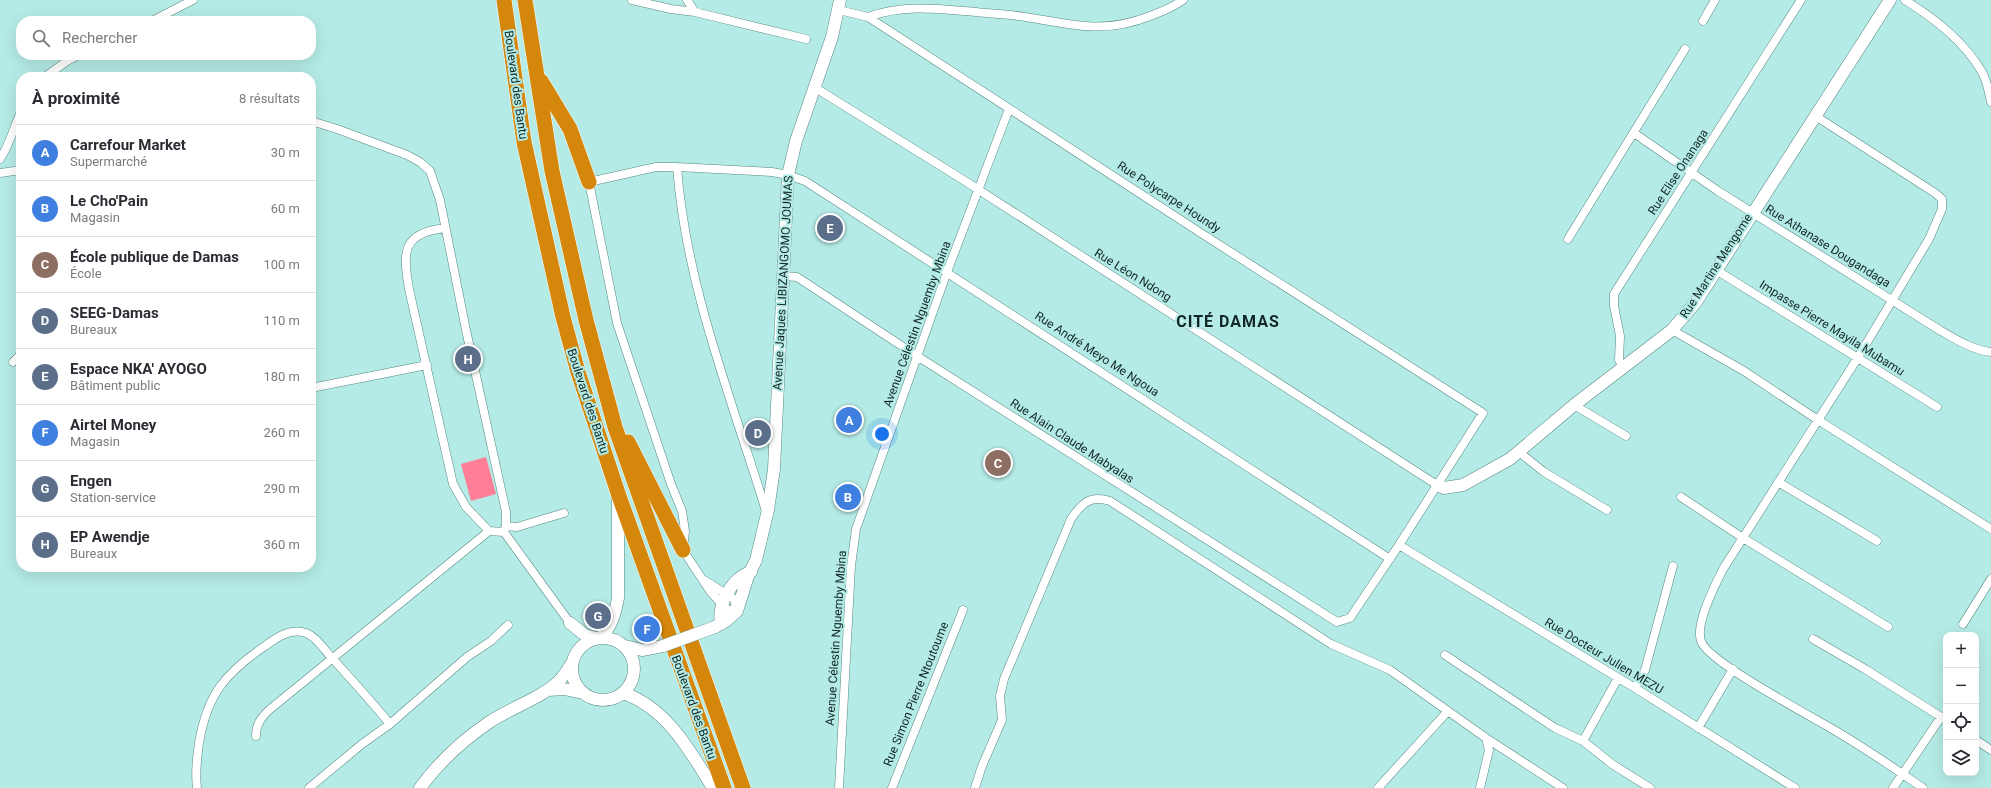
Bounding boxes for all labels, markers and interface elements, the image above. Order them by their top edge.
search box [16,16,316,60]
icon: search [30,27,52,49]
text: Rechercher [62,29,137,47]
street label: Boulevard des Bantu [501,30,531,140]
text: À proximité [32,88,120,108]
text: 8 résultats [239,91,300,106]
street label: Rue Elise Onanaga [1645,127,1711,217]
text: Carrefour Market [70,136,186,154]
text: A [41,145,49,160]
text: 30 m [271,145,300,160]
text: Supermarché [70,154,147,169]
street label: Rue Polycarpe Houndy [1115,158,1224,236]
street label: Avenue Jaques LIBIZANGOMO JOUMAS [770,175,796,391]
text: Le Cho'Pain [70,192,148,210]
text: B [41,201,49,216]
text: 60 m [271,201,300,216]
street label: Rue Athanase Dougandaga [1763,202,1893,290]
text: Magasin [70,210,120,225]
street label: Rue Martine Mengome [1677,211,1755,321]
pin: E [817,213,843,243]
street label: Avenue Célestin Nguemby Mbina [880,239,954,409]
street label: Rue Léon Ndong [1092,246,1174,304]
text: École publique de Damas [70,248,239,266]
text: C [41,257,49,272]
text: 100 m [263,257,300,272]
text: École [70,266,102,281]
street label: Impasse Pierre Mayila Mubamu [1757,277,1907,379]
text: SEEG-Damas [70,304,159,322]
street label: Rue André Meyo Me Ngoua [1032,309,1162,399]
district label: CITÉ DAMAS [1176,312,1280,331]
text: D [41,313,49,328]
text: 110 m [263,313,300,328]
text: Bureaux [70,322,117,337]
pin: H [455,344,481,374]
street label: Boulevard des Bantu [564,347,612,455]
text: Espace NKA' AYOGO [70,360,207,378]
text: E [41,369,49,384]
text: 180 m [263,369,300,384]
text: Bâtiment public [70,378,160,393]
street label: Rue Alain Claude Mabyalas [1008,396,1136,486]
pin: A [836,405,862,435]
text: Airtel Money [70,416,156,434]
pin: D [745,418,771,448]
your location [872,424,892,444]
text: F [41,425,49,440]
text: 260 m [263,425,300,440]
text: Magasin [70,434,120,449]
pin: C [985,448,1011,478]
text: Engen [70,472,112,490]
text: G [41,481,49,496]
text: 290 m [263,481,300,496]
pin: B [835,482,861,512]
text: Station-service [70,490,156,505]
text: EP Awendje [70,528,150,546]
text: H [40,537,50,552]
text: 360 m [263,537,300,552]
text: Bureaux [70,546,117,561]
street label: Avenue Célestin Nguemby Mbina [823,550,849,726]
pin: G [585,601,611,631]
pin: F [634,614,660,644]
street label: Rue Docteur Julien MEZU [1542,615,1666,697]
street label: Rue Simon Pierre Ntoutoume [881,620,951,768]
map controls [1943,632,1979,776]
button: + [1943,632,1979,668]
street label: Boulevard des Bantu [669,653,719,761]
button: − [1943,668,1979,704]
button: locate [1943,704,1979,740]
button: layers [1943,740,1979,776]

